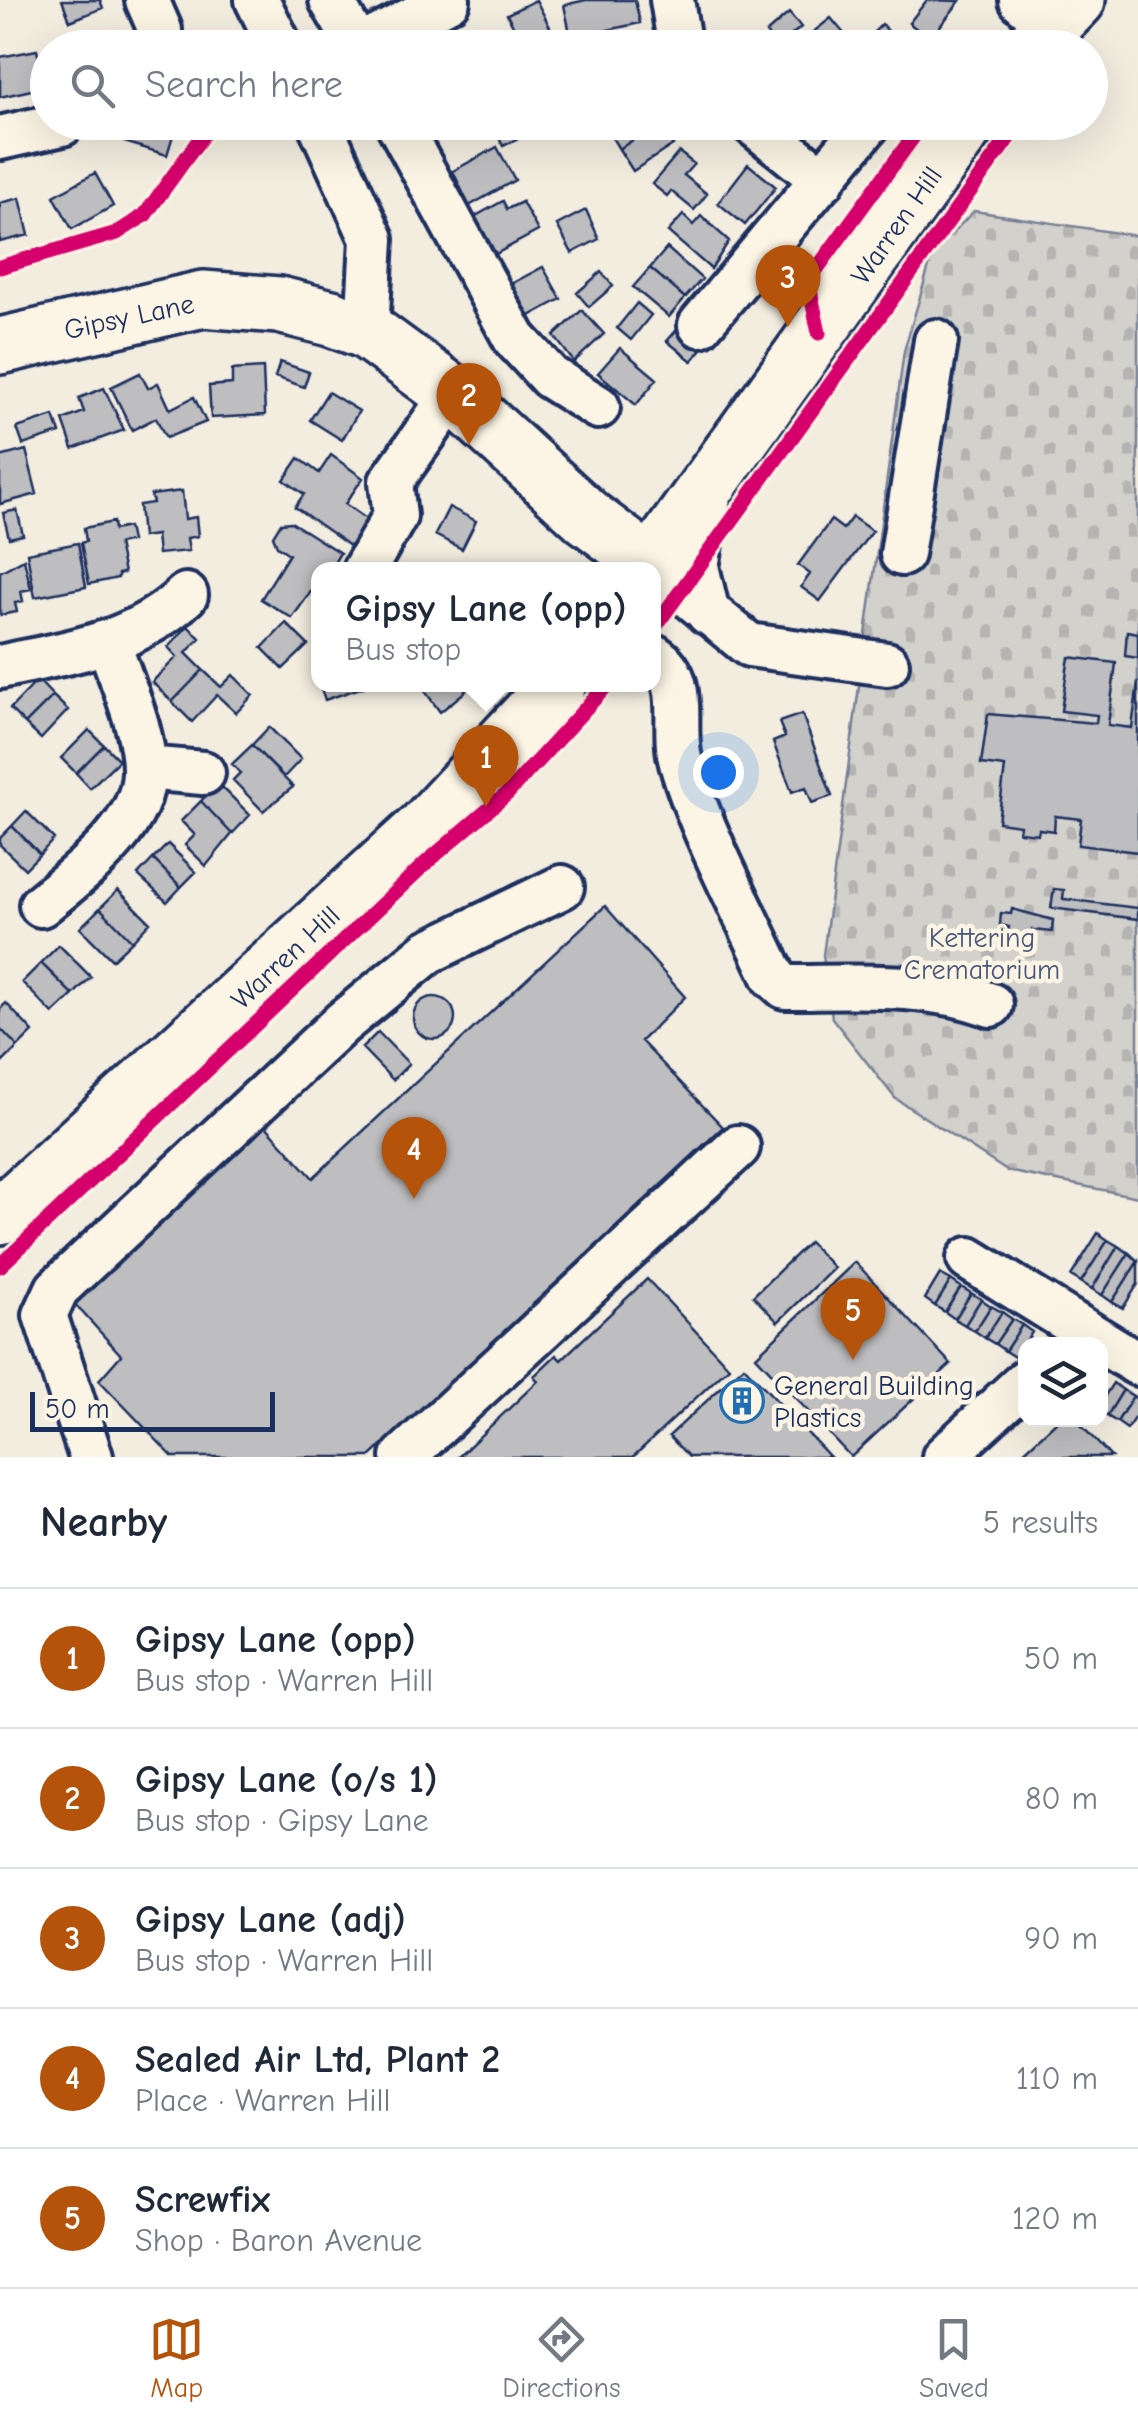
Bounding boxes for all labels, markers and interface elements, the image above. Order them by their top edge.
search box [30,30,1108,140]
icon: search [65,58,120,113]
text: Search here [145,63,343,107]
street label: Warren Hill [845,161,949,291]
pin: 3 [756,245,820,327]
street label: Gipsy Lane [61,288,197,346]
pin: 2 [436,362,502,445]
popup [311,562,661,692]
text: Gipsy Lane (opp) [346,587,626,631]
text: Bus stop [346,631,461,668]
pin: 1 [454,724,518,807]
your location [693,747,744,798]
street label: Warren Hill [225,900,346,1016]
park label: Kettering Crematorium [904,922,1060,986]
pin: 4 [382,1116,446,1199]
pin: 5 [820,1278,886,1360]
map controls [1018,1337,1108,1427]
button: layers [1018,1337,1108,1427]
place label: General Building Plastics [774,1370,974,1434]
building icon: General Building Plastics [719,1378,765,1424]
scale bar [30,1387,275,1432]
text: 50 m [45,1393,110,1425]
text: Nearby [40,1498,167,1547]
text: 5 results [983,1504,1098,1541]
text: Gipsy Lane (opp) [135,1618,416,1662]
text: 1 [66,1640,79,1677]
text: 50 m [1024,1640,1098,1677]
text: Bus stop · Warren Hill [135,1662,433,1699]
text: Gipsy Lane (o/s 1) [135,1758,438,1802]
text: 2 [65,1780,80,1817]
text: 80 m [1025,1780,1098,1817]
text: Bus stop · Gipsy Lane [135,1802,429,1839]
text: Gipsy Lane (adj) [135,1898,406,1942]
text: 3 [65,1920,80,1957]
text: 90 m [1024,1920,1098,1957]
text: Bus stop · Warren Hill [135,1942,433,1979]
text: Sealed Air Ltd, Plant 2 [135,2038,500,2082]
text: 4 [65,2060,80,2097]
text: 110 m [1016,2060,1098,2097]
text: Place · Warren Hill [135,2082,391,2119]
text: Screwfix [135,2178,270,2222]
text: 5 [64,2200,81,2237]
text: 120 m [1012,2200,1098,2237]
text: Shop · Baron Avenue [135,2222,422,2259]
tab: Map [149,2312,204,2404]
tab: Directions [502,2312,621,2404]
tab: Saved [919,2312,989,2404]

